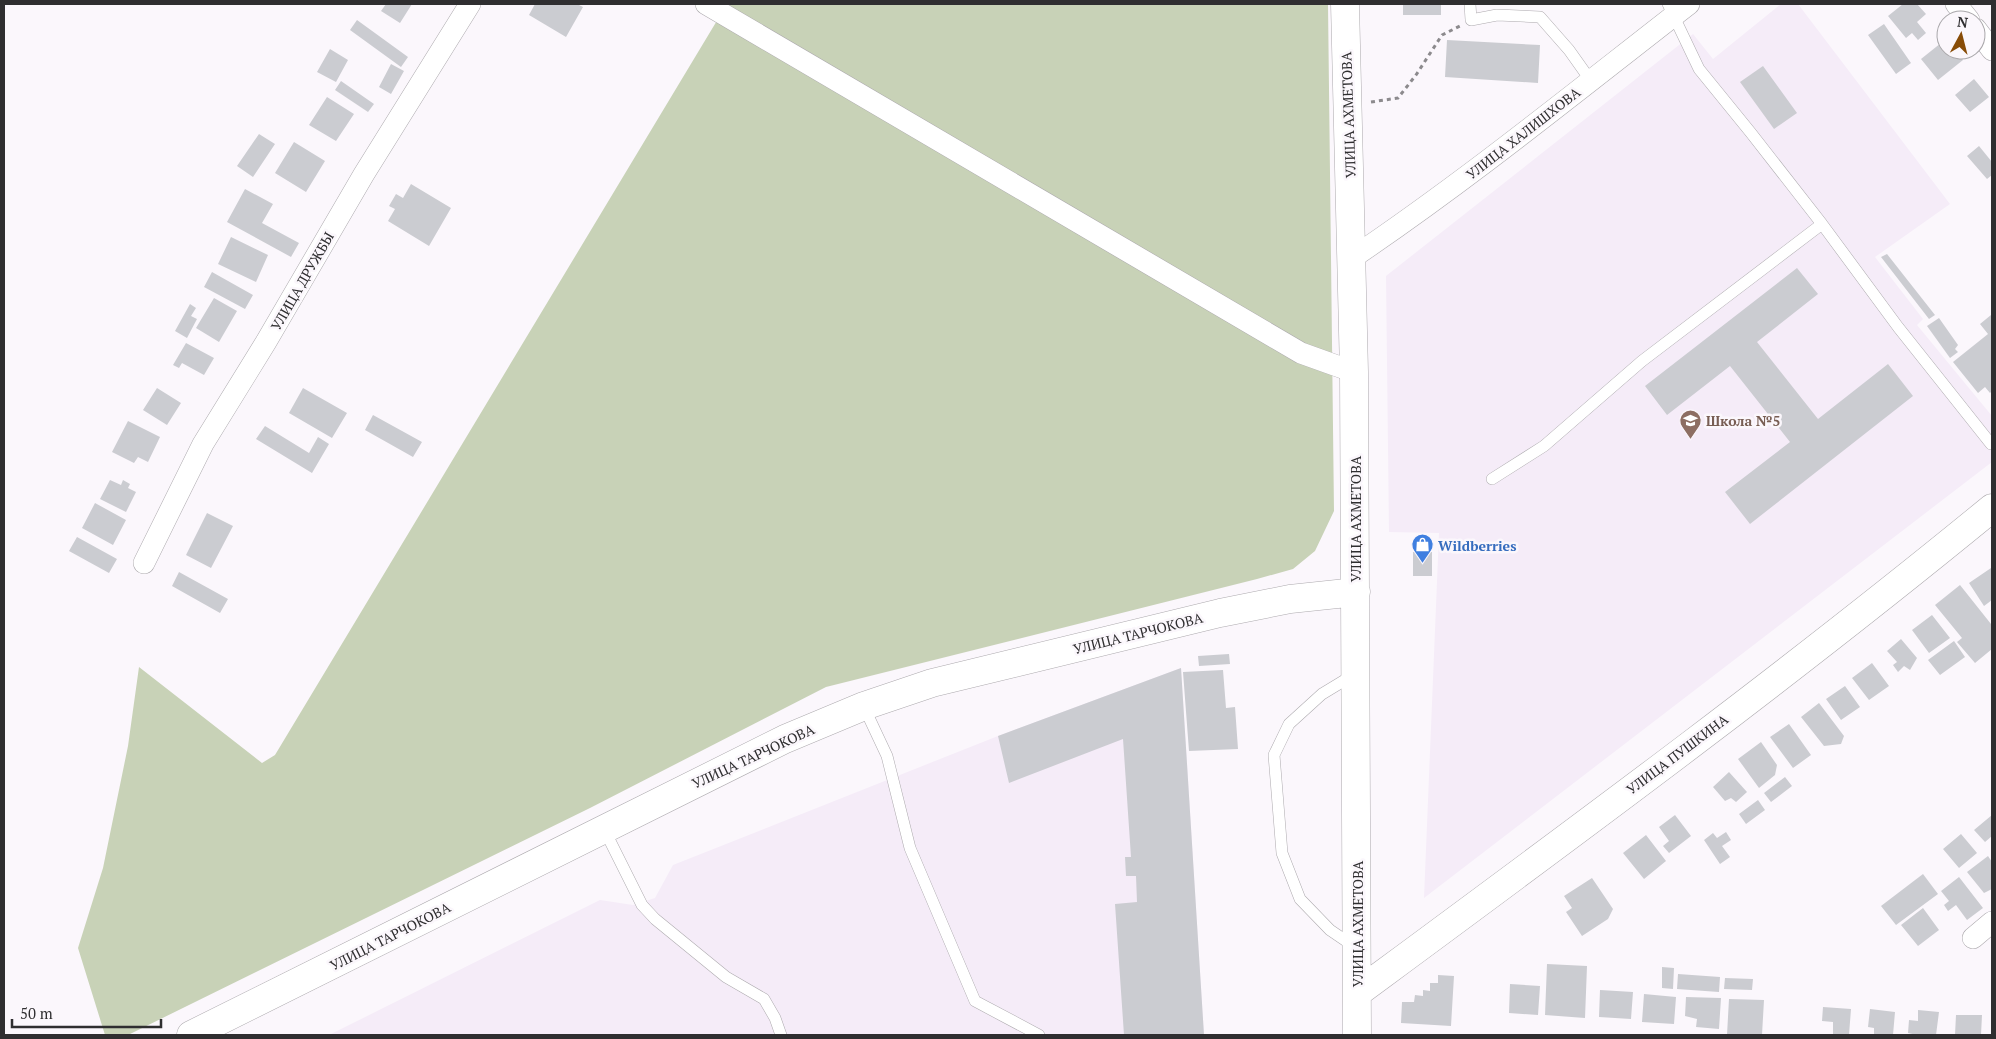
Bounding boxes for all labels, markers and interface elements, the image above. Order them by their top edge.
north arrow [1936,10,1986,60]
text: N [1956,12,1969,32]
street label: УЛИЦА АХМЕТОВА [1336,51,1360,179]
street label: УЛИЦА ХАЛИШХОВА [1462,82,1584,184]
street label: УЛИЦА ДРУЖБЫ [266,228,338,334]
school or university icon: Школа №5 [1678,408,1702,439]
place label: Школа №5 [1706,411,1780,430]
street label: УЛИЦА АХМЕТОВА [1346,455,1365,582]
shop icon: Wildberries [1410,533,1434,564]
place label: Wildberries [1438,536,1516,555]
street label: УЛИЦА ТАРЧОКОВА [1071,608,1205,658]
street label: УЛИЦА ПУШКИНА [1622,709,1732,798]
street label: УЛИЦА ТАРЧОКОВА [689,719,818,793]
street label: УЛИЦА АХМЕТОВА [1348,860,1367,987]
street label: УЛИЦА ТАРЧОКОВА [326,897,454,975]
scale bar [12,996,161,1028]
text: 50 m [20,1003,53,1023]

